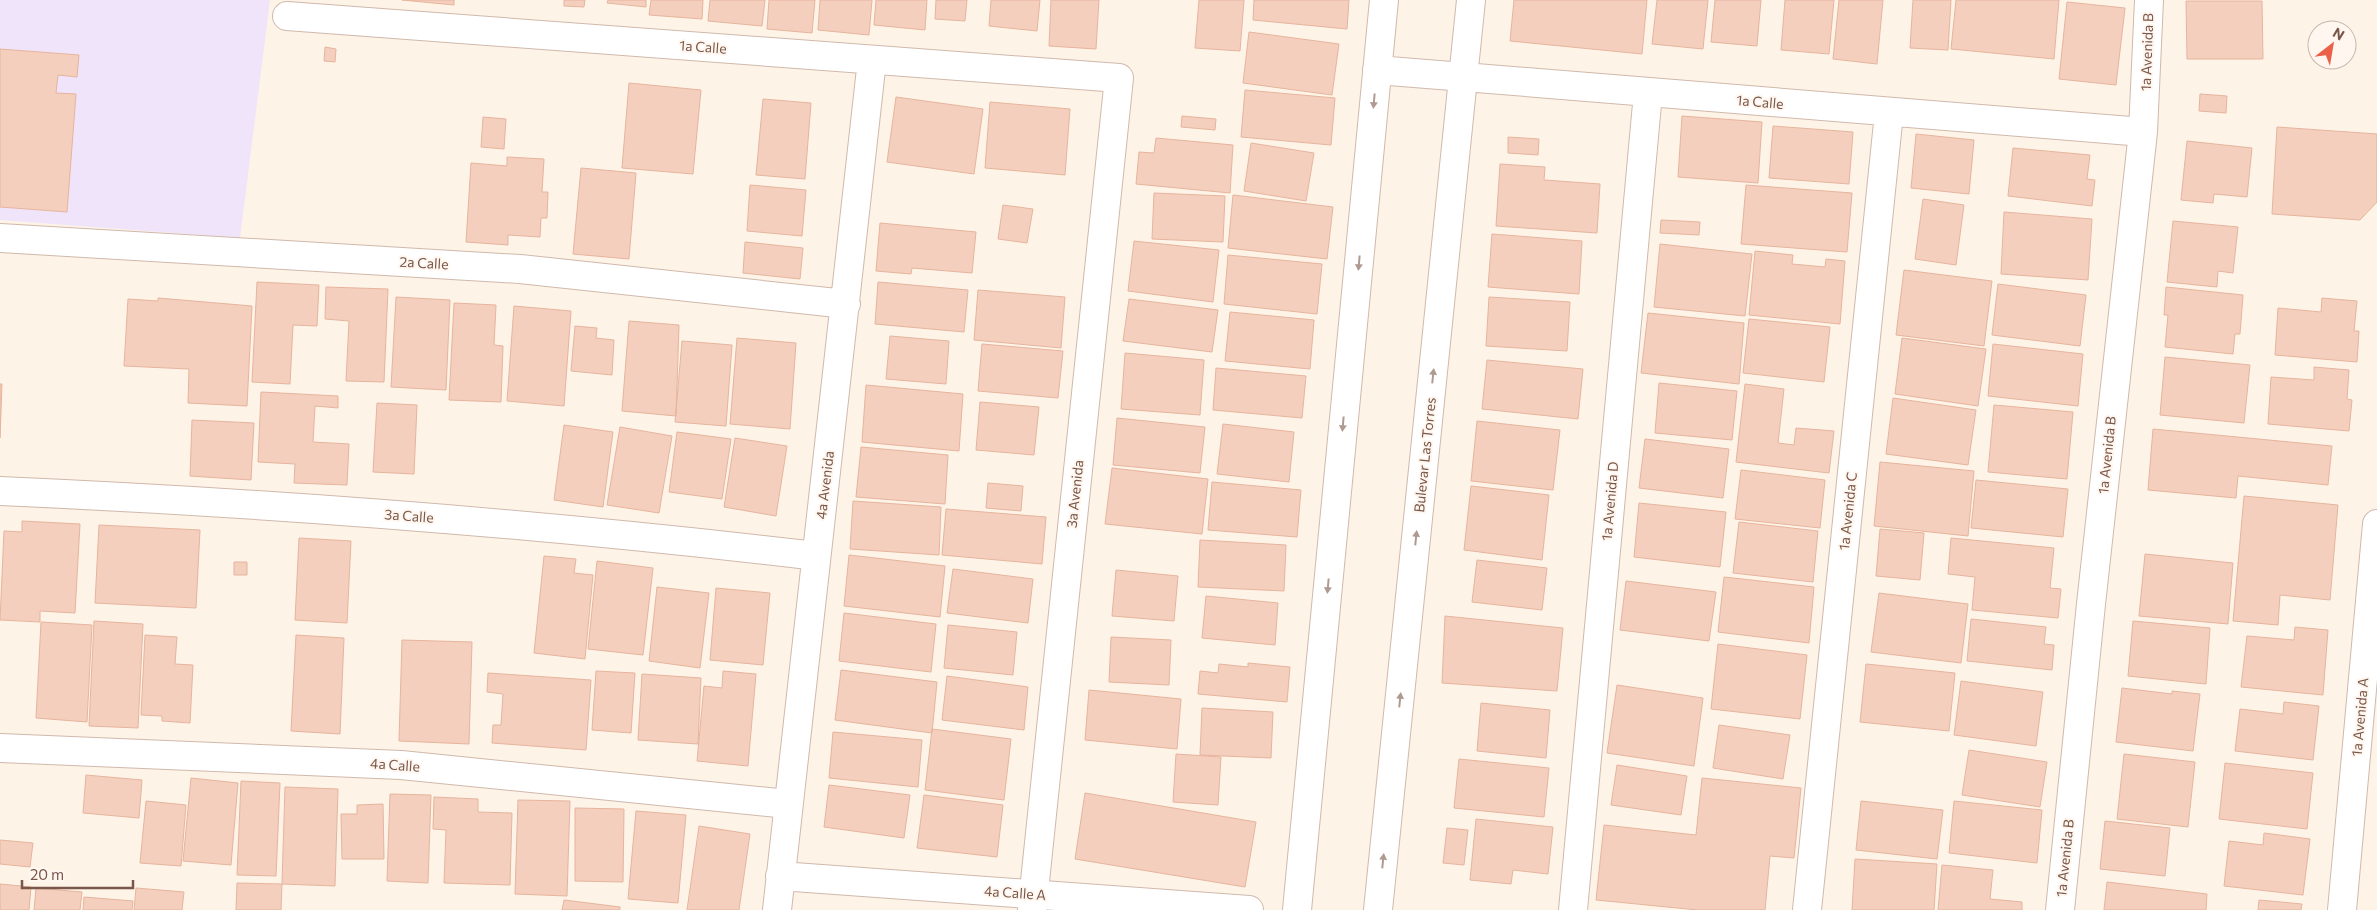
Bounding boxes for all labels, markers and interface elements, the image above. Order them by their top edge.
street label: 1a Avenida B [2137,13,2156,91]
north arrow [2307,20,2357,70]
text: N [2330,23,2348,43]
street label: 1a Calle [679,36,727,57]
street label: 1a Calle [1736,91,1784,112]
one-way arrow [1370,93,1378,109]
street label: 2a Calle [399,253,449,272]
one-way arrow [1354,255,1362,271]
one-way arrow [1429,368,1437,384]
street label: Bulevar Las Torres [1410,397,1439,513]
street label: 1a Avenida B [2094,415,2119,495]
one-way arrow [1339,417,1347,433]
street label: 4a Avenida [812,450,837,520]
street label: 3a Avenida [1062,459,1087,529]
street label: 1a Avenida D [1598,461,1621,541]
street label: 1a Avenida C [1835,471,1860,551]
street label: 3a Calle [384,505,434,526]
one-way arrow [1412,530,1420,546]
one-way arrow [1324,578,1332,594]
street label: 1a Avenida A [2348,677,2371,757]
one-way arrow [1396,692,1404,708]
street label: 4a Calle [370,754,420,775]
street label: 1a Avenida B [2052,818,2077,898]
one-way arrow [1380,853,1388,869]
scale bar [22,858,134,890]
text: 20 m [30,865,64,883]
street label: 4a Calle A [983,882,1047,903]

